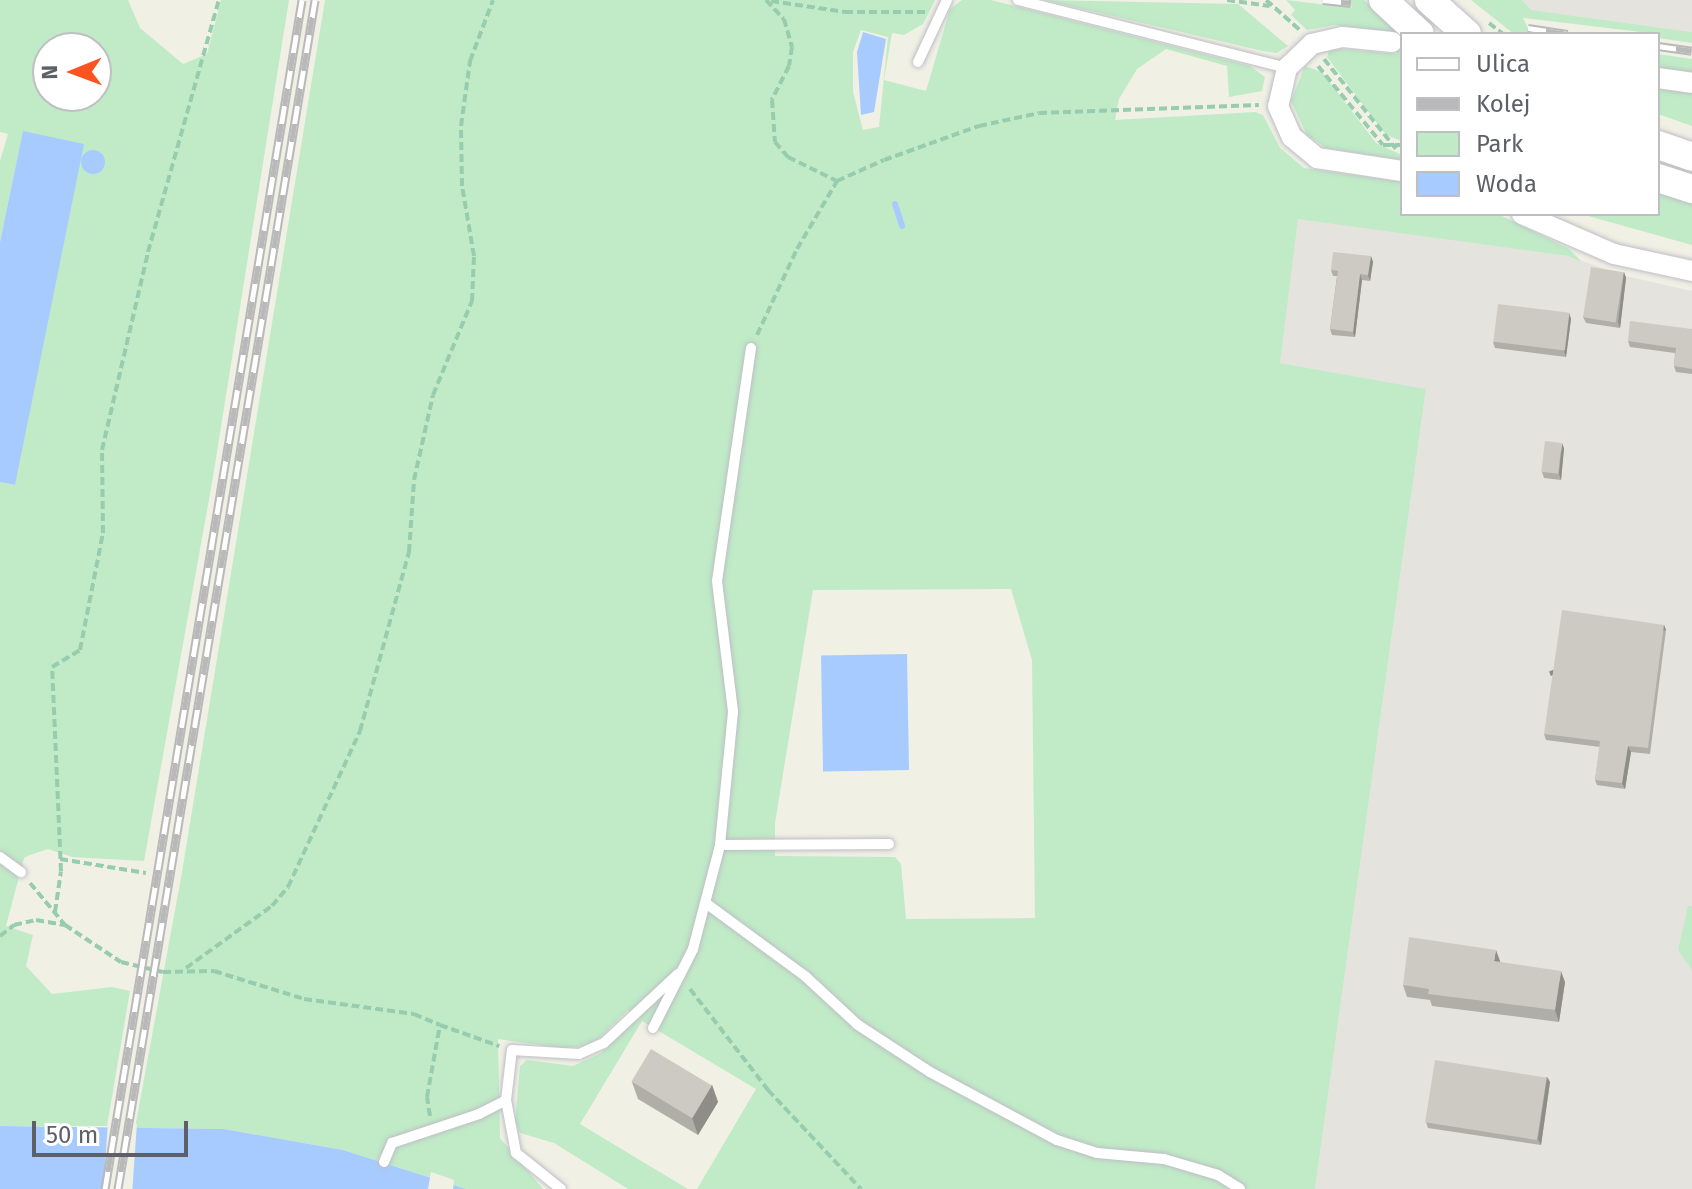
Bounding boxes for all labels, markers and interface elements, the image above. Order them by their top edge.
north arrow [32,32,112,112]
legend [1400,32,1660,216]
text: Ulica [1476,50,1530,78]
text: N [36,65,63,80]
text: Kolej [1476,90,1531,118]
text: Park [1476,130,1523,158]
text: Woda [1476,170,1537,198]
scale bar [36,1105,192,1155]
text: 50 m [46,1121,98,1149]

